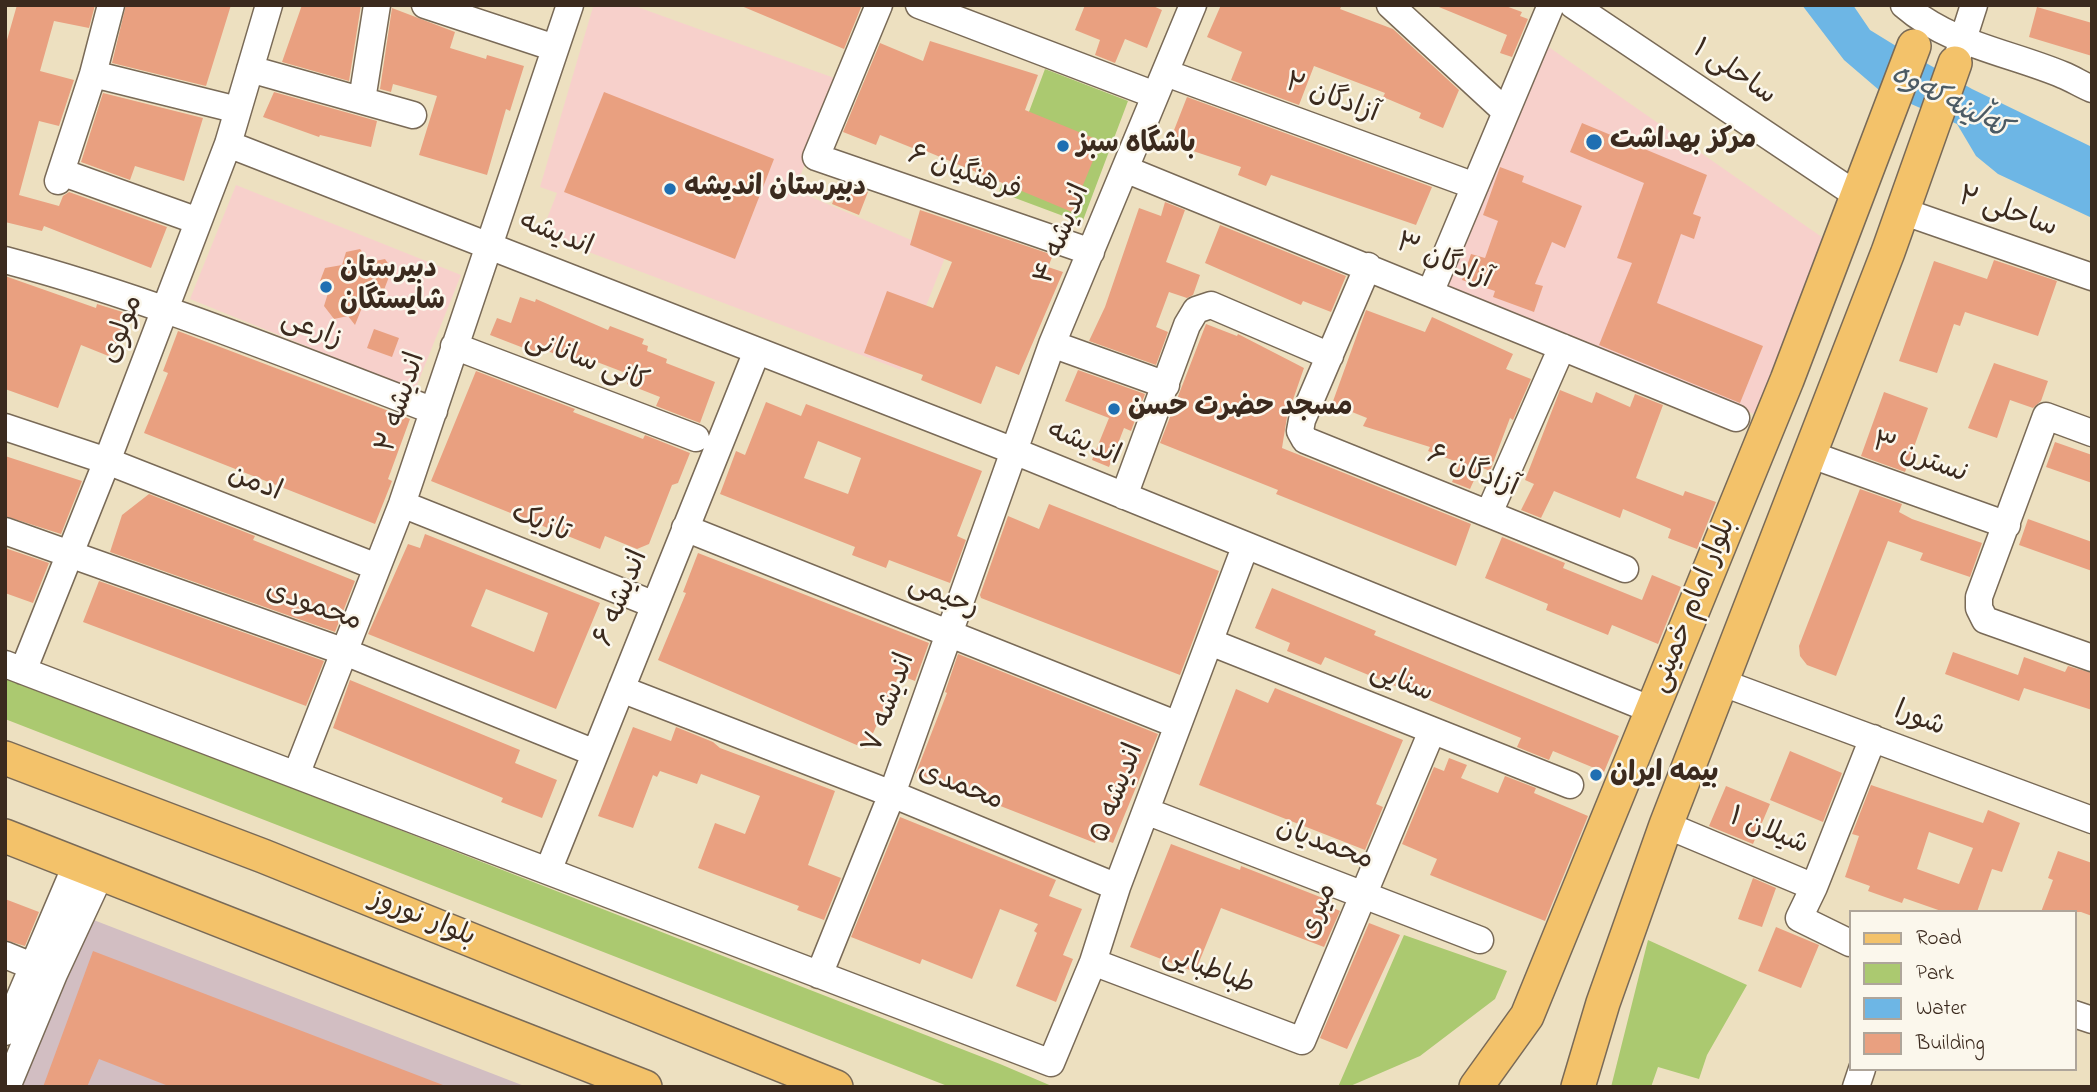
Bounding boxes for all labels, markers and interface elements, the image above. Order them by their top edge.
street label: ساحلی ۱ [1685,34,1781,114]
water label: کەڵینەکەوە [1884,58,2014,150]
street label: آزادگان ۲ [1279,68,1383,132]
place label: مرکز بهداشت [1610,125,1756,159]
place label: باشگاه سبز [1077,129,1196,163]
marker: مرکز بهداشت [1584,132,1604,152]
marker: باشگاه سبز [1055,138,1071,154]
street label: فرهنگیان ۶ [903,140,1025,210]
place label: دبیرستان اندیشه [684,172,866,206]
street label: اندیشه ۴ [1029,180,1099,290]
marker: دبیرستان اندیشه [662,181,678,197]
street label: ساحلی ۲ [1953,181,2061,247]
street label: اندیشه [513,206,597,266]
street label: آزادگان ۳ [1390,228,1496,298]
place label: دبیرستان شایستگان [340,254,445,320]
marker: دبیرستان شایستگان [318,279,334,295]
street label: مولوی [96,291,152,369]
street label: زارعی [276,304,346,358]
street label: کانی سانانی [520,324,652,402]
street label: اندیشه ۲ [371,349,435,457]
place label: مسجد حضرت حسن [1128,392,1353,426]
marker: مسجد حضرت حسن [1106,401,1122,417]
street label: اندیشه [1041,415,1125,475]
street label: نسترن ۳ [1867,427,1971,493]
street label: آزادگان ۶ [1421,440,1523,506]
street label: ادمن [222,459,286,511]
street label: تازیک [505,498,575,552]
street label: بلوار امام خمینی [1645,514,1745,698]
street label: اندیشه ۶ [589,546,657,652]
street label: رحیمی [903,569,983,627]
street label: محمودی [260,575,366,641]
street label: اندیشه ۷ [857,649,925,759]
street label: سنایی [1364,656,1438,712]
street label: شورا [1889,696,1949,746]
street label: اندیشه ۵ [1085,740,1153,848]
street label: محمدی [913,756,1007,820]
place label: بیمه ایران [1610,758,1719,792]
marker: بیمه ایران [1588,767,1604,783]
street label: شیلان ۱ [1723,802,1813,864]
street label: محمدیان [1271,812,1377,880]
street label: میری [1294,879,1346,945]
street label: بلوار نوروز [364,884,480,956]
legend [1848,910,2076,1071]
text: Road [1916,924,1962,954]
street label: طباطبایی [1157,939,1259,1005]
text: Park [1916,959,1954,989]
text: Water [1916,994,1967,1024]
text: Building [1916,1029,1985,1059]

